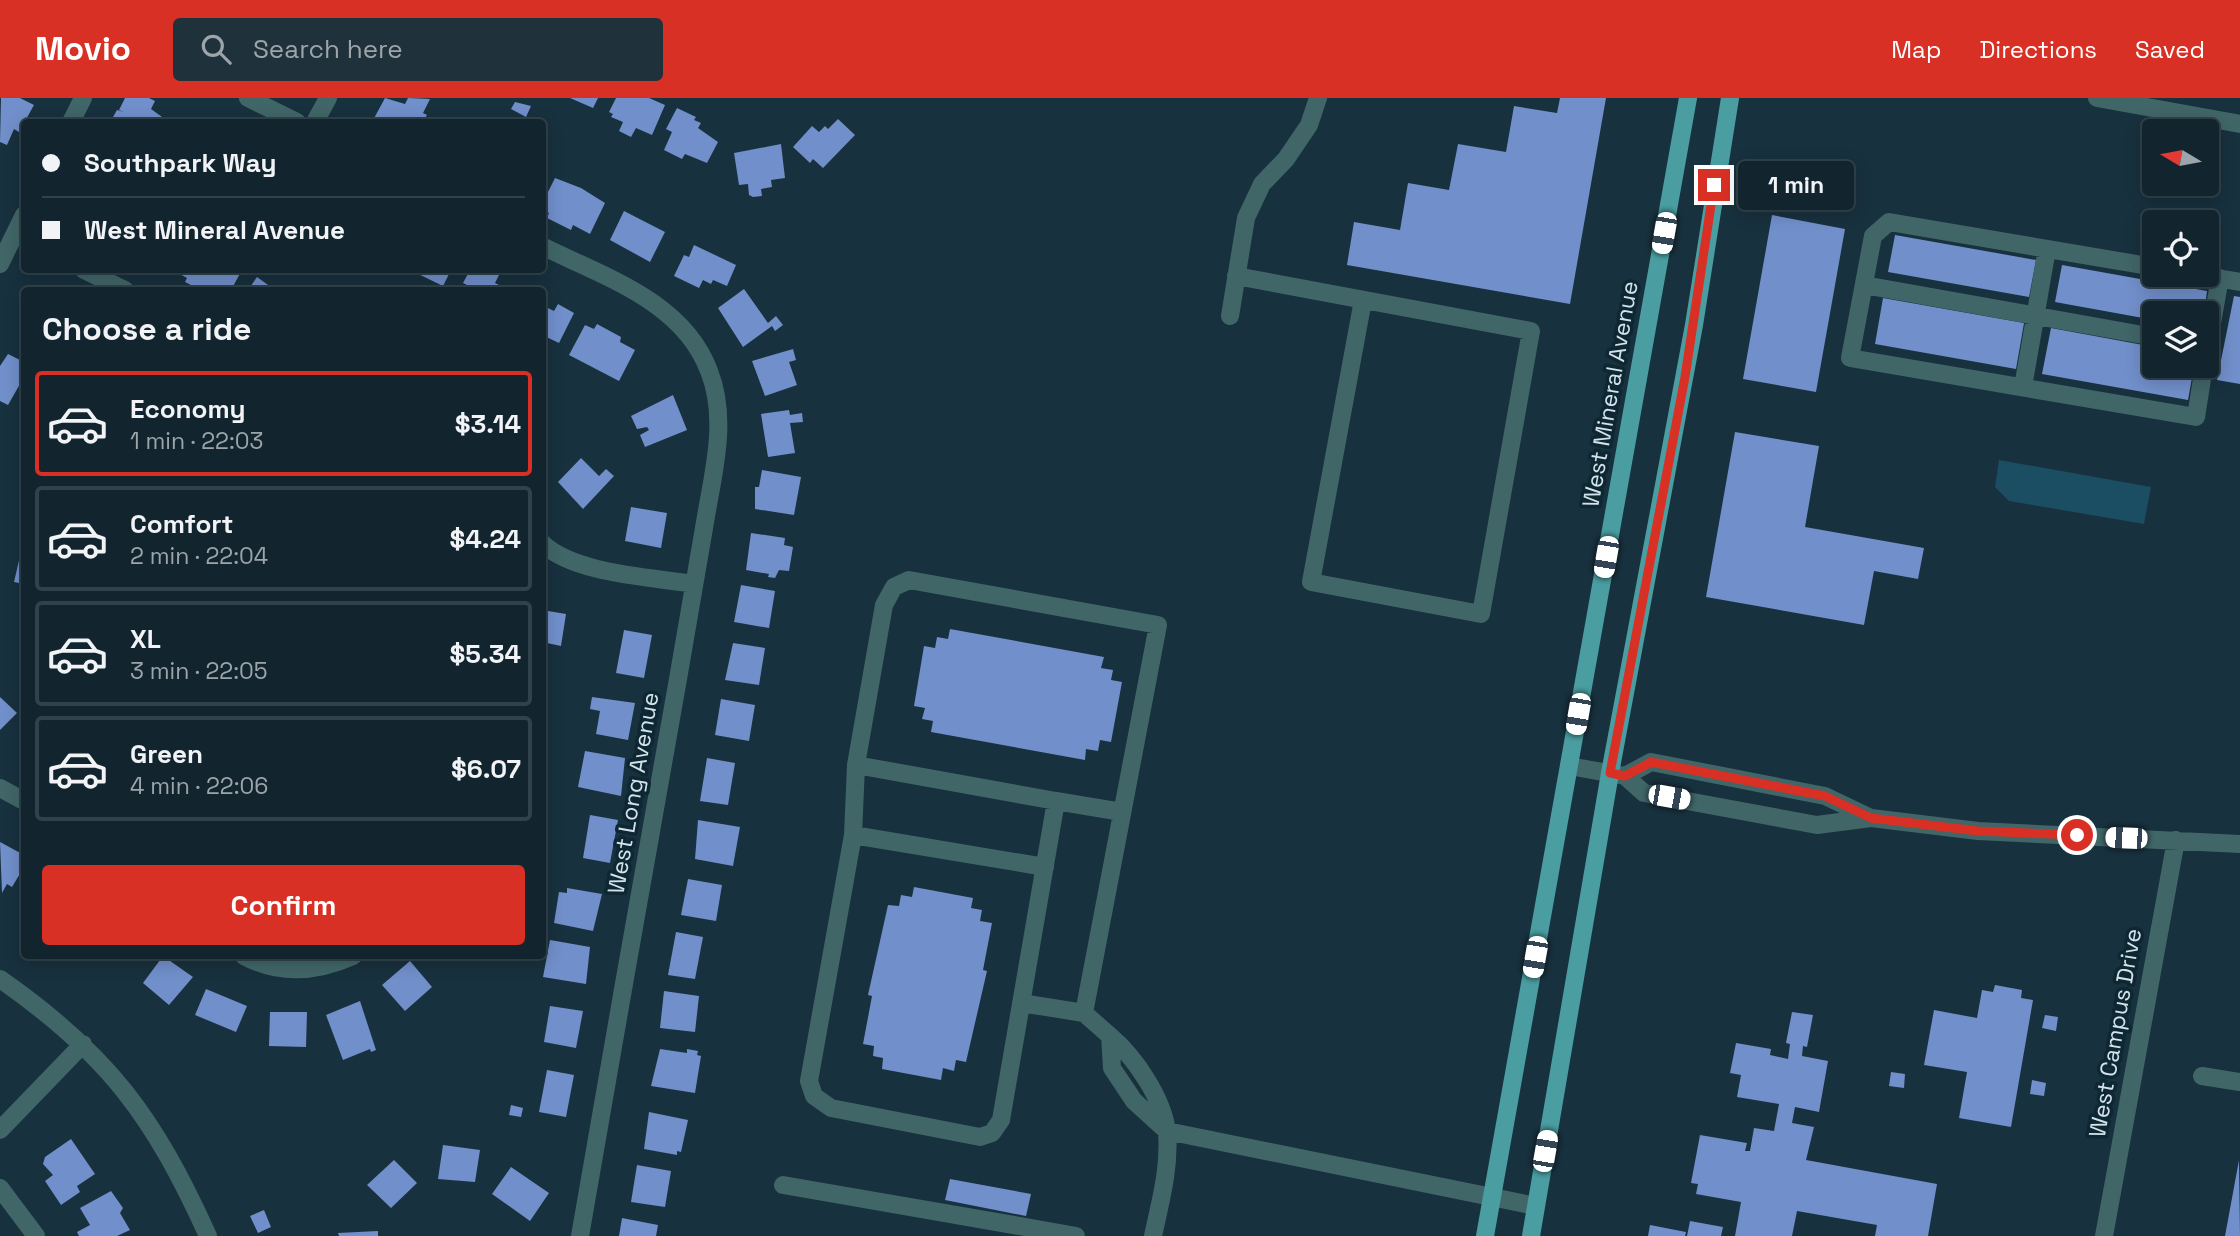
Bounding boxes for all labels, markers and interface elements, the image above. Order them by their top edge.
search box [173,18,663,81]
text: Movio [35,28,131,70]
icon: search [197,30,235,68]
text: Search here [253,32,403,66]
text: Map [1891,34,1941,65]
text: Directions [1979,34,2097,65]
text: Saved [2135,34,2205,65]
north arrow [2142,119,2219,196]
map controls [2142,119,2219,378]
text: Southpark Way [84,146,276,180]
callout: 1 min [1738,160,1854,210]
route end [1698,169,1730,201]
text: 1 min [1768,170,1824,200]
car [1651,210,1678,256]
button: locate [2142,210,2219,287]
text: West Mineral Avenue [84,213,345,247]
street label: West Mineral Avenue [1575,279,1645,509]
button: layers [2142,301,2219,378]
text: Choose a ride [42,309,252,349]
icon: car [46,392,109,455]
text: Economy [130,392,246,426]
text: $3.14 [455,407,521,441]
text: 1 min · 22:03 [130,426,263,456]
icon: car [46,507,109,570]
text: Comfort [130,507,233,541]
text: $4.24 [449,522,521,556]
car [1593,534,1620,580]
text: 2 min · 22:04 [130,541,268,571]
icon: car [46,622,109,685]
text: XL [130,622,161,656]
text: $5.34 [450,637,521,671]
text: 3 min · 22:05 [130,656,268,686]
street label: West Long Avenue [601,690,665,896]
car [1565,691,1592,737]
icon: car [46,737,109,800]
text: Green [130,737,203,771]
text: $6.07 [451,752,521,786]
text: 4 min · 22:06 [130,771,268,801]
car [1647,783,1692,811]
route start [2061,819,2093,851]
car [2105,827,2148,849]
button: Confirm [42,865,525,945]
street label: West Campus Drive [2082,926,2148,1140]
car [1522,934,1549,980]
car [1532,1128,1559,1174]

